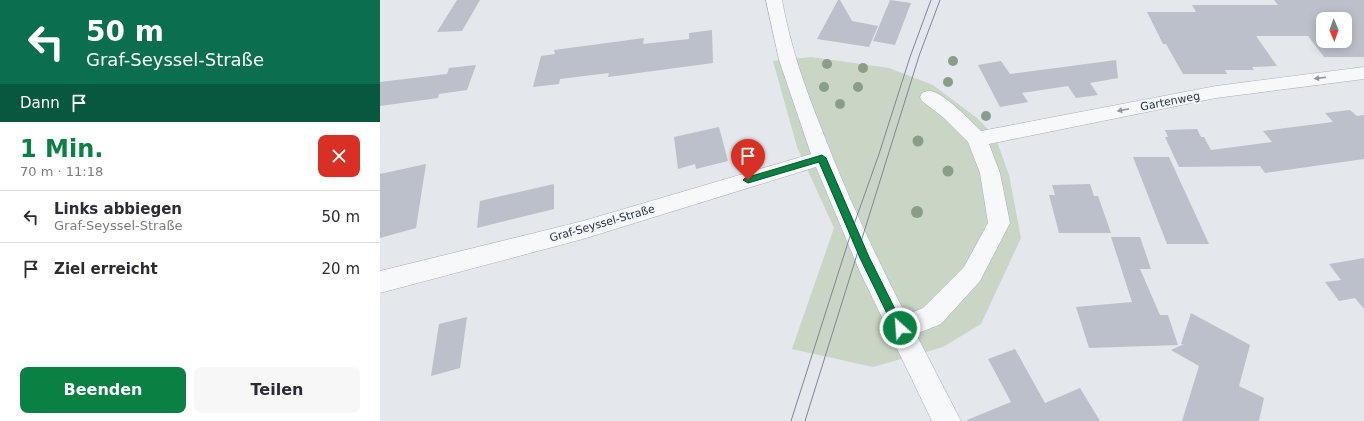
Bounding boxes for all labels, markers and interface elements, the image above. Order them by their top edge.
north arrow [1316,12,1352,48]
map controls [1316,12,1352,48]
text: 50 m [86,15,164,48]
icon: left [20,16,72,68]
text: Graf-Seyssel-Straße [86,49,264,70]
one-way arrow [1314,75,1326,81]
street label: Gartenweg [1139,89,1201,114]
icon: arrive [68,92,90,114]
text: Dann [20,94,60,112]
one-way arrow [1116,108,1129,114]
text: 1 Min. [20,135,103,163]
button: close [318,135,360,177]
pin [731,139,765,180]
icon: arrive [737,145,759,167]
text: 70 m · 11:18 [20,164,103,179]
text: Links abbiegen [54,200,182,218]
street label: Graf-Seyssel-Straße [548,202,656,245]
icon: left [20,206,42,228]
text: 50 m [322,208,360,226]
text: Graf-Seyssel-Straße [54,218,183,233]
icon: arrive [20,258,42,280]
text: Ziel erreicht [54,260,158,278]
text: 20 m [322,260,360,278]
position arrow [879,307,921,349]
button: Beenden [20,367,186,413]
button: Teilen [194,367,360,413]

